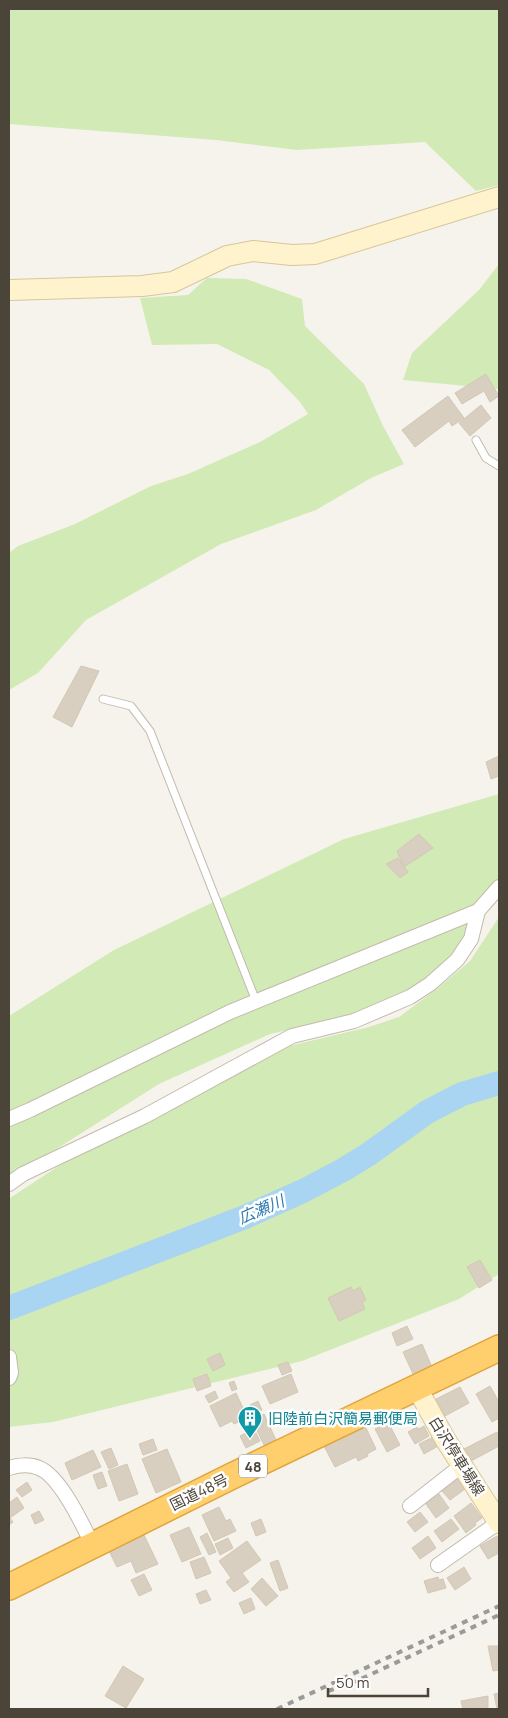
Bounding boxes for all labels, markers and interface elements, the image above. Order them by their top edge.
water label: 広瀬川 [235,1189,289,1229]
building icon: 旧陸前白沢簡易郵便局 [237,1405,263,1439]
place label: 旧陸前白沢簡易郵便局 [268,1408,418,1429]
street label: 白沢停車場線 [424,1412,490,1500]
road number: 48 [239,1454,267,1478]
street label: 国道48号 [166,1469,232,1515]
scale bar [328,1666,428,1698]
text: 50 m [336,1672,370,1693]

